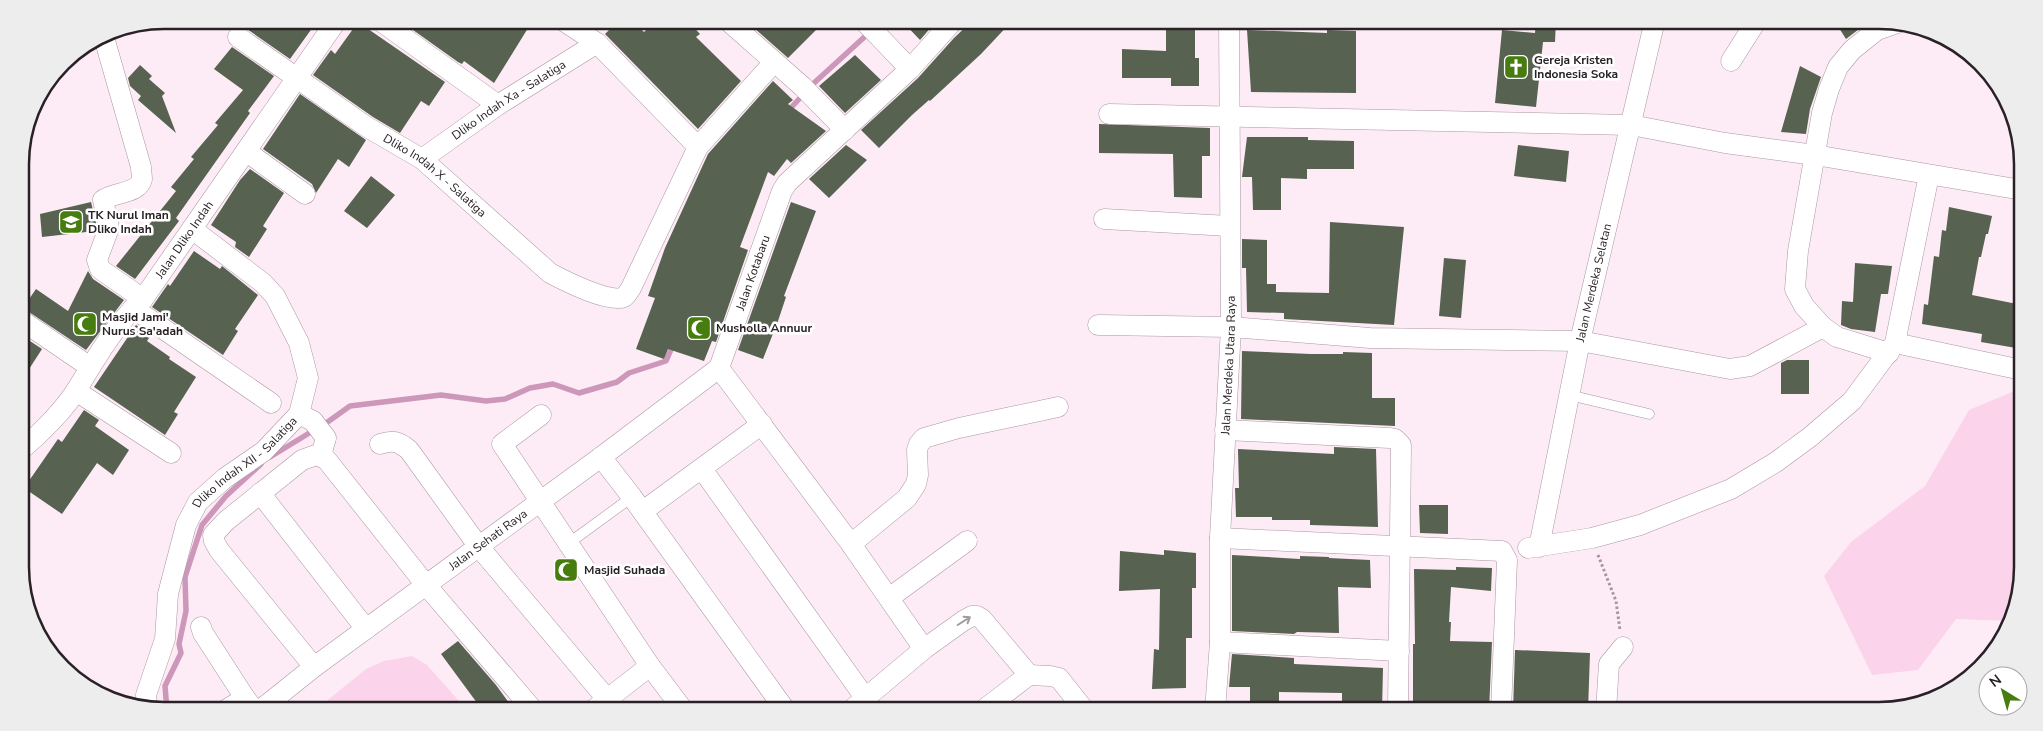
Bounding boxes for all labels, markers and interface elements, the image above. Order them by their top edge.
place label: Gereja Kristen Indonesia Soka [1534,52,1618,82]
church icon: Gereja Kristen Indonesia Soka [1503,54,1529,80]
street label: Dliko Indah Xa - Salatiga [448,56,569,143]
street label: Dliko Indah X - Salatiga [380,130,490,221]
street label: Jalan Dliko Indah [151,198,217,282]
place label: TK Nurul Iman Dliko Indah [88,207,169,237]
school or university icon: TK Nurul Iman Dliko Indah [58,209,84,235]
street label: Jalan Merdeka Selatan [1572,222,1615,344]
street label: Jalan Kotabaru [732,233,774,314]
street label: Jalan Merdeka Utara Raya [1217,296,1239,437]
place label: Masjid Jami' Nurus Sa'adah [102,309,183,339]
mosque icon: Masjid Jami' Nurus Sa'adah [72,311,98,337]
mosque icon: Musholla Annuur [686,315,712,341]
place label: Musholla Annuur [716,320,812,336]
street label: Dliko Indah XII - Salatiga [188,413,301,510]
street label: Jalan Sehati Raya [445,506,531,574]
mosque icon: Masjid Suhada [553,557,579,583]
place label: Masjid Suhada [584,562,665,578]
one-way arrow [956,616,970,626]
north arrow [1978,666,2028,716]
text: N [1986,670,2005,692]

